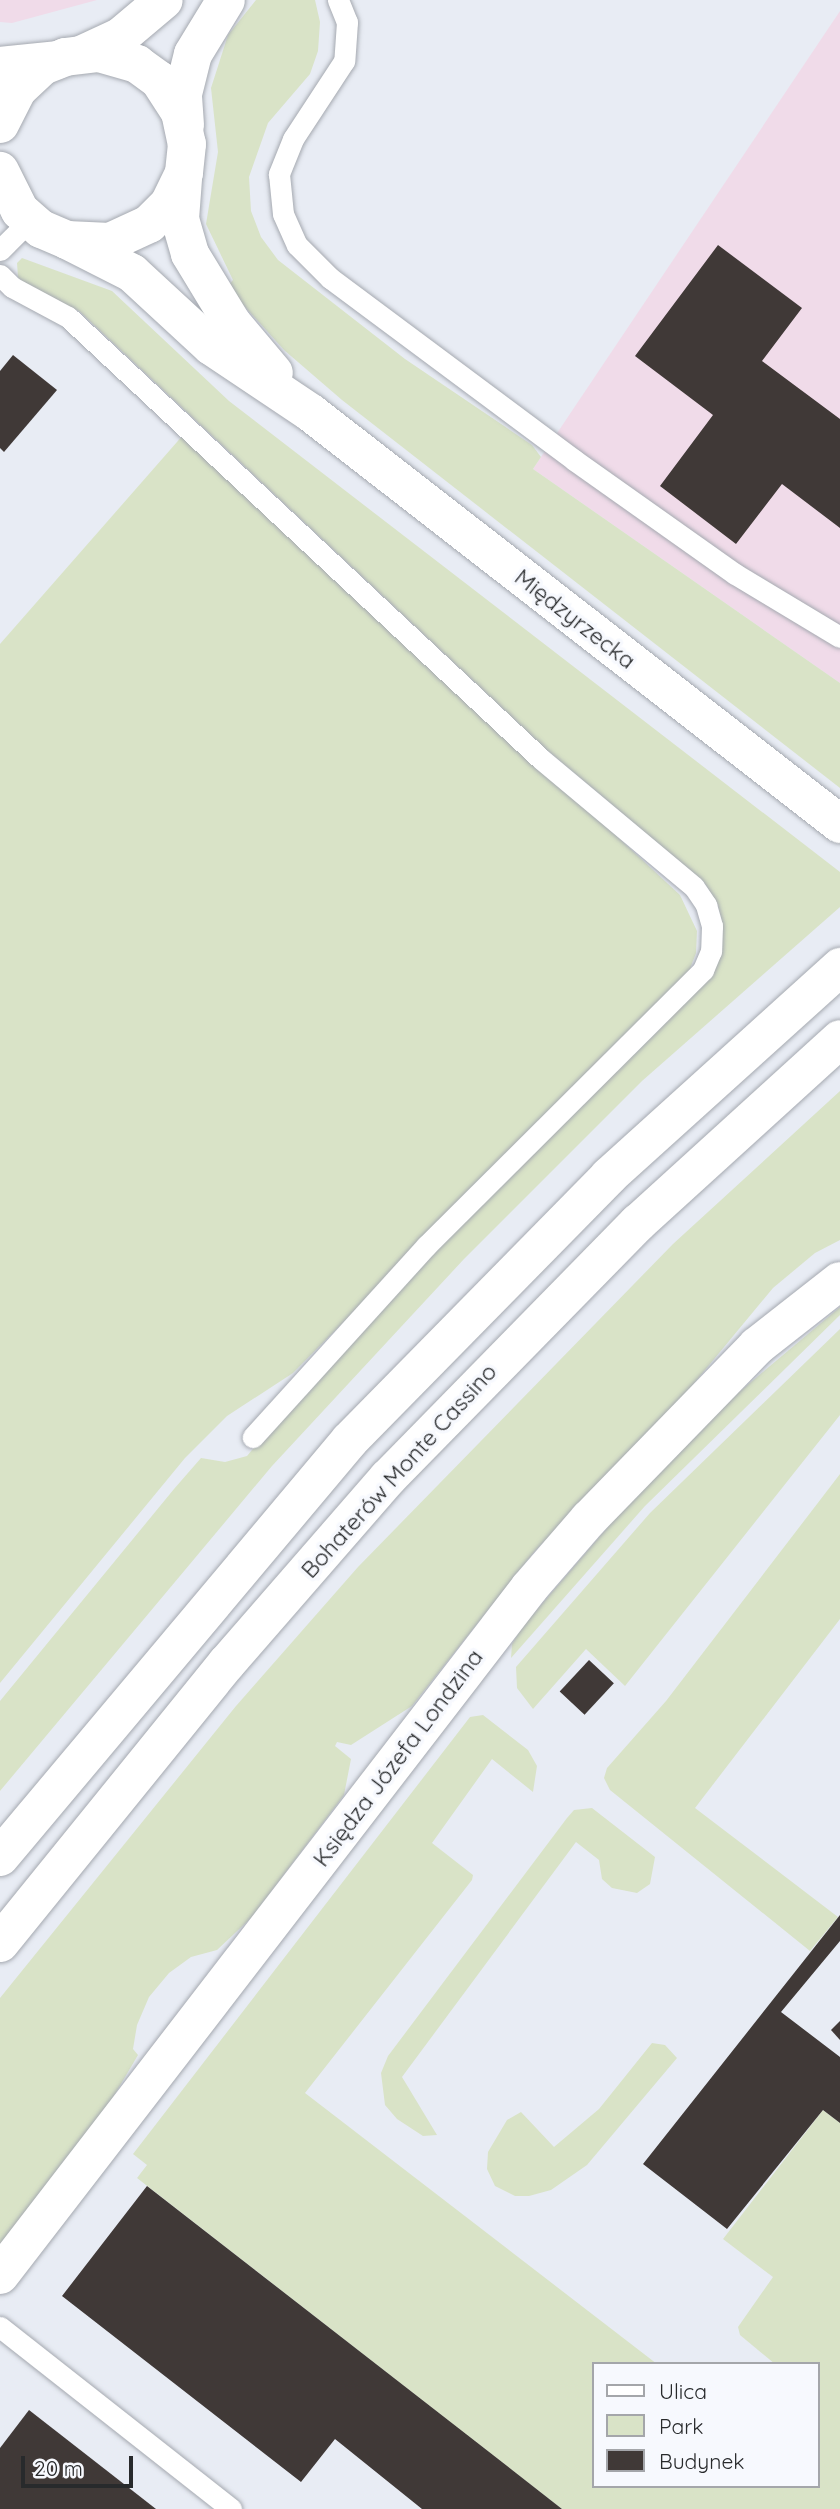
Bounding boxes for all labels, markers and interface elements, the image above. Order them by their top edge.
street label: Międzyrzecka [509,563,641,675]
street label: Bohaterów Monte Cassino [296,1358,502,1584]
street label: Księdza Józefa Londzina [307,1644,489,1872]
legend [592,2362,819,2488]
text: Ulica [659,2378,707,2404]
text: Park [659,2413,703,2439]
scale bar [24,2442,136,2486]
text: Budynek [659,2448,745,2474]
text: 20 m [34,2455,83,2481]

